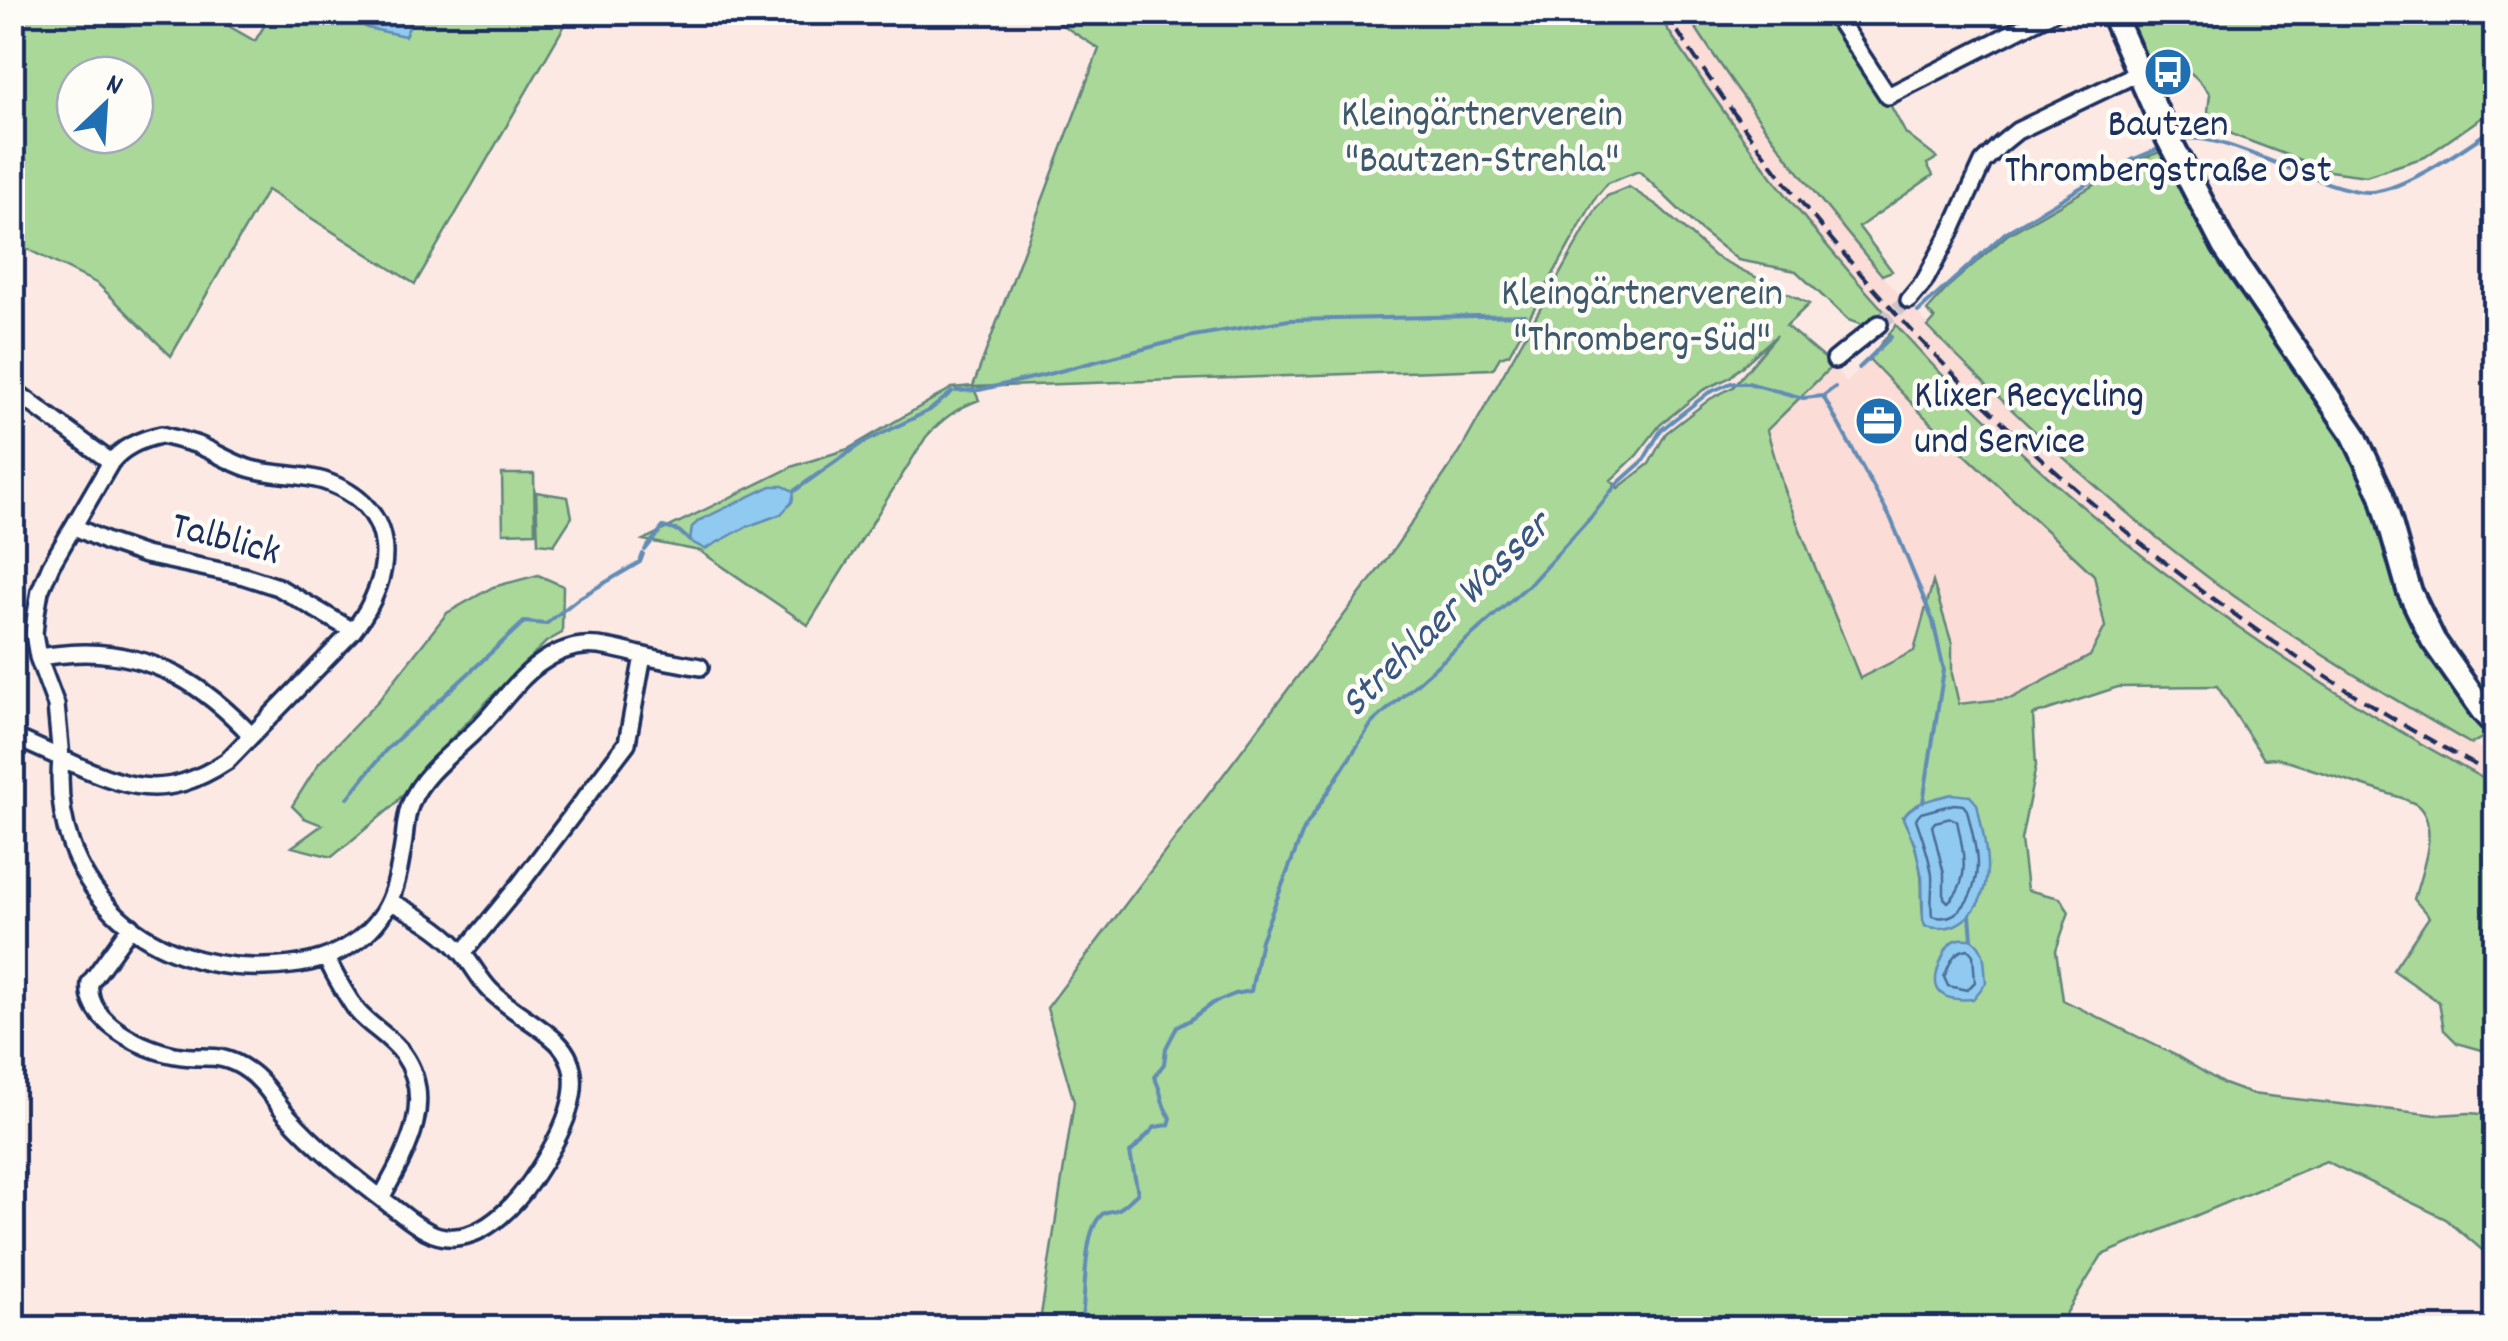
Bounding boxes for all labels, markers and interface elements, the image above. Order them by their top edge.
bus stop icon: Bautzen Thrombergstraße Ost [2142,46,2194,98]
north arrow [55,55,155,155]
text: N [99,66,128,108]
park label: Kleingärtnerverein "Bautzen-Strehla" [1341,89,1623,192]
place label: Bautzen Thrombergstraße Ost [2004,99,2332,202]
park label: Kleingärtnerverein "Thromberg-Süd" [1501,268,1783,371]
place label: Klixer Recycling und Service [1914,370,2144,473]
office icon: Klixer Recycling und Service [1853,395,1905,447]
water label: Strehlaer Wasser [1329,497,1571,734]
street label: Talblick [164,500,286,584]

